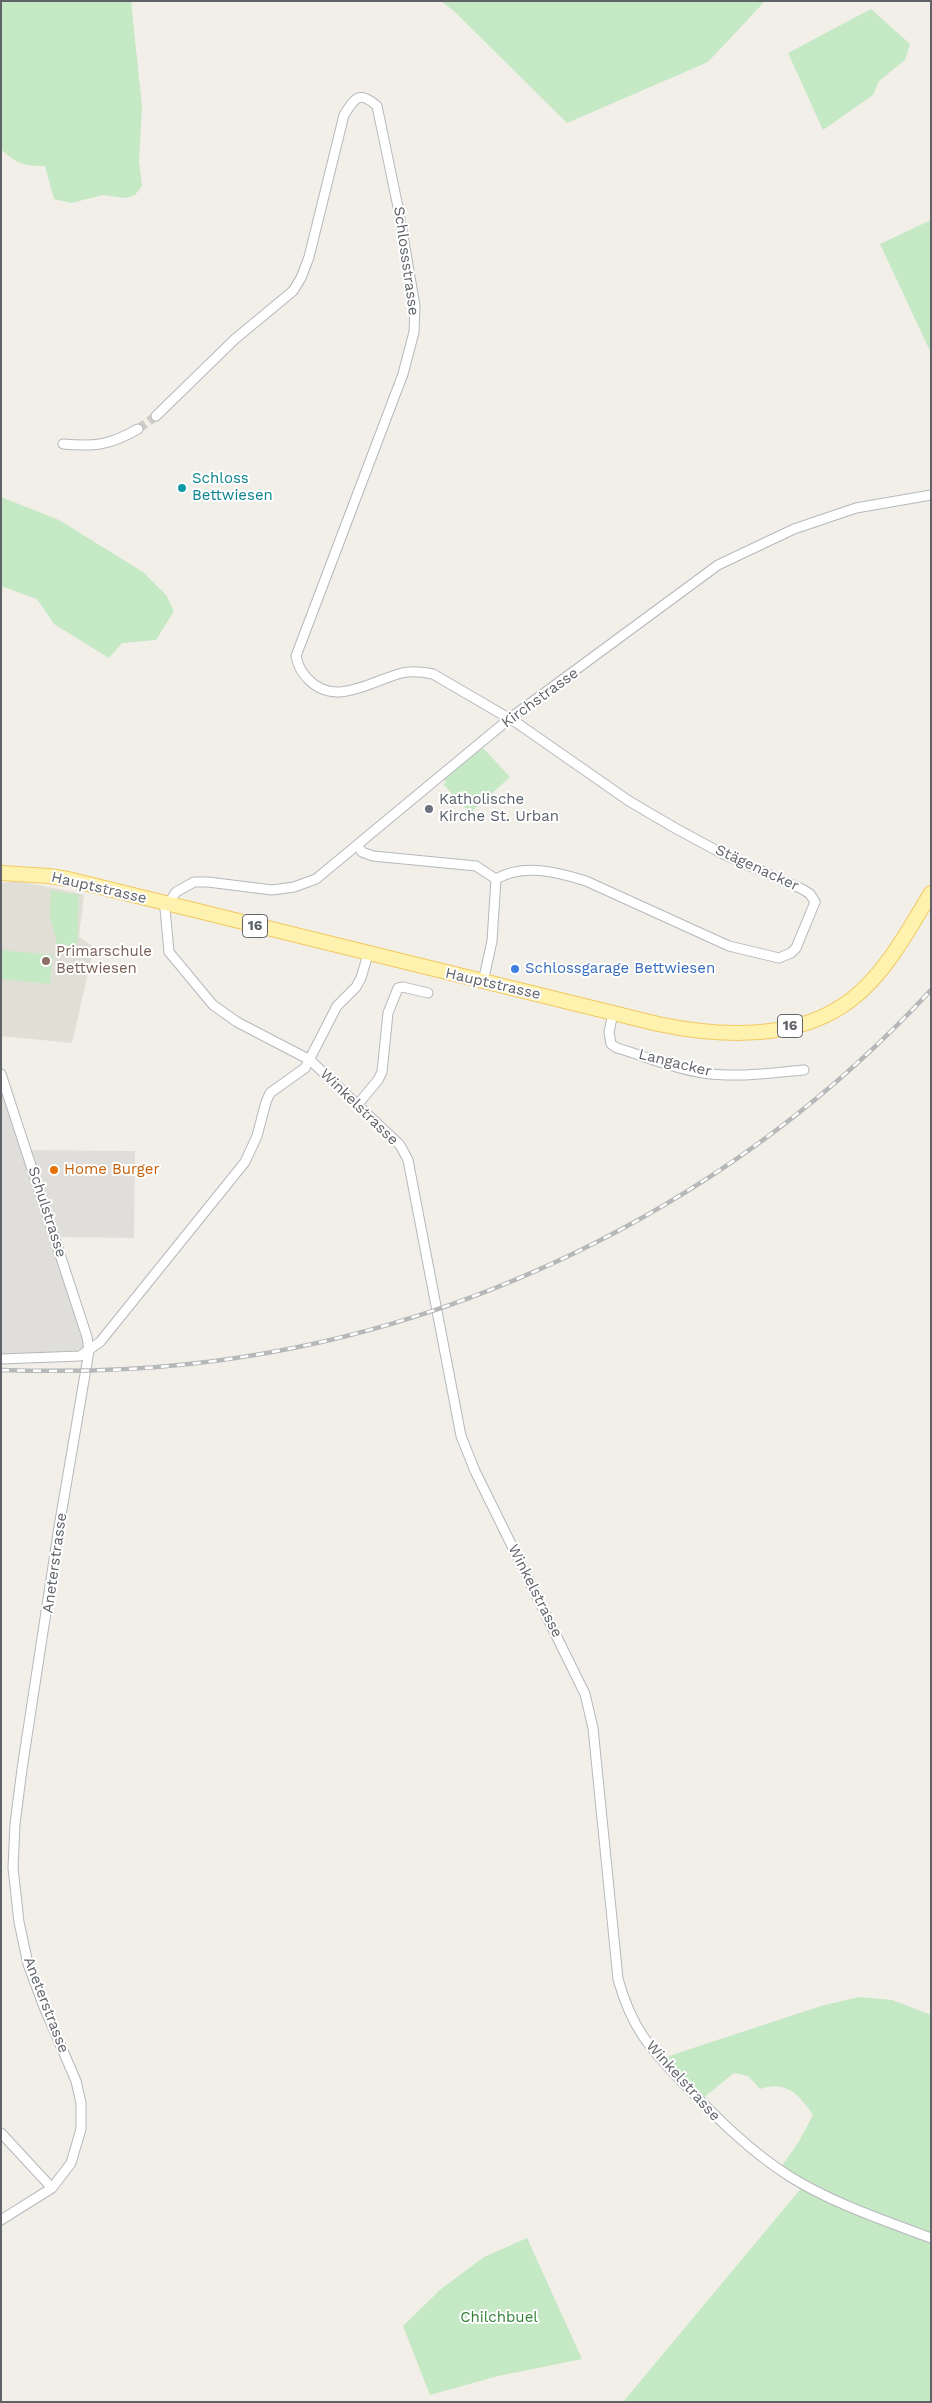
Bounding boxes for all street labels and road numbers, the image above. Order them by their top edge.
street label: Schlossstrasse [389,205,423,317]
street label: Kirchstrasse [498,664,582,732]
street label: Stägenacker [712,841,802,895]
street label: Hauptstrasse [50,868,148,908]
road number: 16 [242,914,268,938]
street label: Hauptstrasse [444,964,542,1004]
road number: 16 [778,1014,802,1038]
street label: Langacker [637,1045,713,1081]
street label: Winkelstrasse [316,1065,402,1149]
street label: Schulstrasse [24,1164,70,1260]
street label: Aneterstrasse [39,1512,71,1614]
street label: Winkelstrasse [504,1541,566,1641]
street label: Aneterstrasse [19,1954,73,2056]
street label: Winkelstrasse [642,2037,724,2125]

